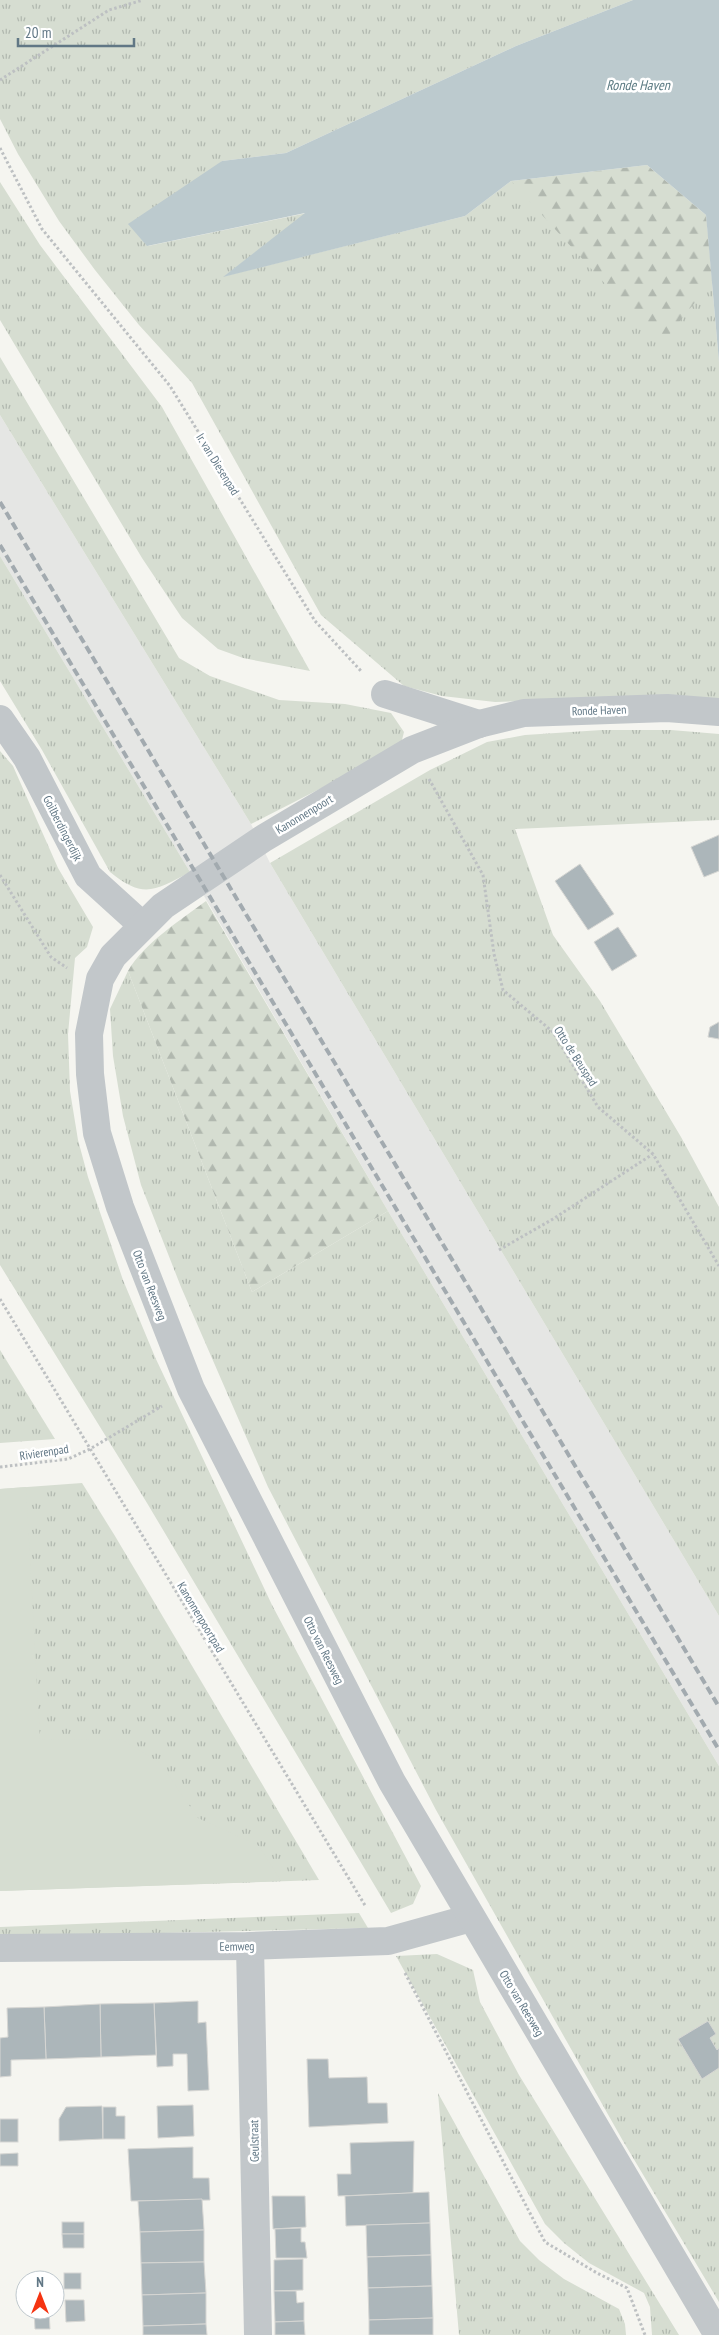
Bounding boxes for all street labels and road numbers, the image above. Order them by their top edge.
street label: Ir. van Diesenpad [193,430,243,498]
street label: Ronde Haven [571,702,627,718]
street label: Kanonnenpoort [273,791,336,837]
street label: Goilberdingerdijk [40,793,86,864]
street label: Otto de Beuspad [551,1023,601,1089]
street label: Otto van Reesweg [130,1248,170,1322]
street label: Rivierenpad [18,1441,70,1463]
street label: Kanonnenpoortpad [174,1579,228,1655]
street label: Otto van Reesweg [300,1614,348,1686]
street label: Eemweg [219,1938,255,1954]
street label: Otto van Reesweg [496,1967,548,2039]
street label: Geulstraat [246,2119,262,2162]

